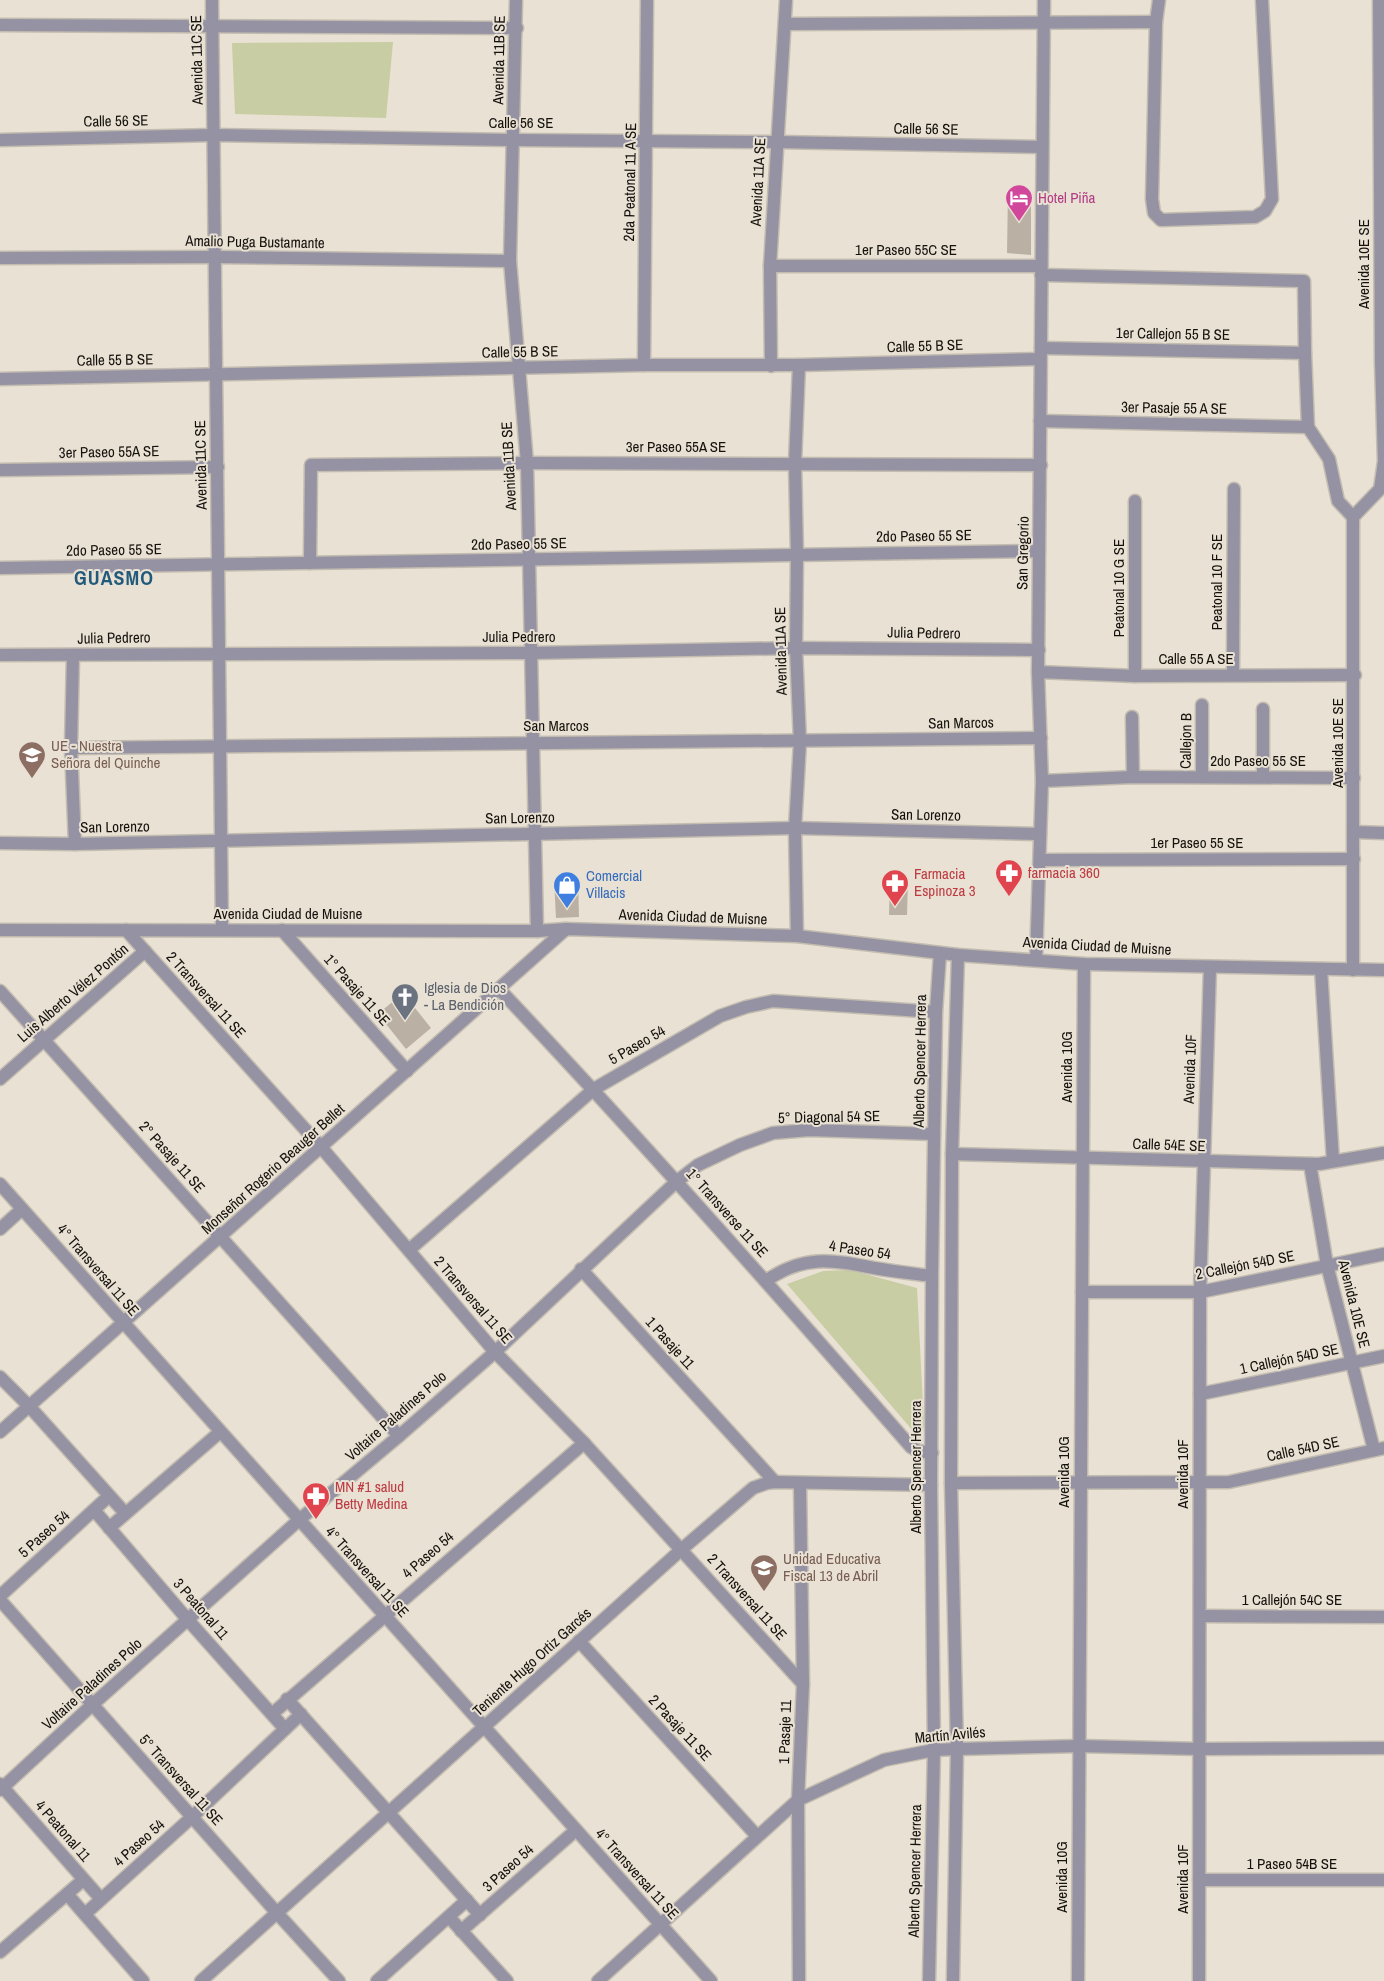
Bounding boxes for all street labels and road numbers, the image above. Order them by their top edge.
street label: Avenida 11C SE [185,15,208,106]
street label: Avenida 11B SE [487,15,510,106]
street label: Calle 56 SE [83,109,149,132]
street label: Calle 56 SE [489,112,553,133]
street label: Calle 56 SE [893,117,959,140]
street label: 2da Peatonal 11 A SE [618,122,641,242]
street label: Avenida 11A SE [745,137,770,228]
street label: Avenida 10E SE [1353,219,1374,310]
street label: Amalio Puga Bustamante [184,230,325,253]
street label: 1er Paseo 55C SE [855,239,957,260]
street label: 1er Callejon 55 B SE [1116,322,1230,345]
street label: Calle 55 B SE [886,334,964,357]
street label: Calle 55 B SE [482,340,558,363]
street label: Calle 55 B SE [77,348,153,371]
street label: 3er Pasaje 55 A SE [1121,396,1227,419]
street label: Avenida 11C SE [189,420,212,511]
street label: Avenida 11B SE [496,421,521,512]
street label: 3er Paseo 55A SE [626,436,726,457]
street label: 3er Paseo 55A SE [59,440,159,463]
street label: San Gregorio [1011,516,1034,590]
street label: 2do Paseo 55 SE [876,524,972,547]
street label: 2do Paseo 55 SE [471,532,567,555]
street label: Peatonal 10 F SE [1206,534,1227,630]
street label: 2do Paseo 55 SE [66,538,162,561]
street label: Peatonal 10 G SE [1108,539,1129,637]
street label: Avenida 11A SE [769,607,792,696]
street label: Julia Pedrero [887,621,961,644]
street label: Julia Pedrero [77,626,151,649]
street label: Julia Pedrero [482,626,556,647]
street label: Calle 55 A SE [1158,648,1234,669]
street label: Avenida 10E SE [1327,698,1348,789]
street label: San Marcos [928,711,994,734]
street label: Callejon B [1175,713,1196,769]
street label: San Marcos [523,715,589,736]
street label: 2do Paseo 55 SE [1210,750,1306,771]
street label: San Lorenzo [891,803,961,826]
street label: San Lorenzo [485,806,555,829]
street label: San Lorenzo [80,815,150,838]
street label: 1er Paseo 55 SE [1150,832,1244,853]
street label: Avenida Ciudad de Muisne [213,903,363,924]
street label: Avenida Ciudad de Muisne [617,903,768,930]
street label: Avenida Ciudad de Muisne [1021,931,1172,960]
street label: Luis Alberto Vélez Pontón [13,938,133,1047]
street label: 2 Transversal 11 SE [162,947,251,1043]
street label: 1° Pasaje 11 SE [319,949,395,1030]
street label: Alberto Spencer Herrera [908,994,931,1129]
street label: 5 Paseo 54 [605,1020,669,1069]
street label: Avenida 10G [1056,1031,1077,1104]
street label: Avenida 10F [1178,1034,1201,1105]
street label: Monseñor Rogerio Beauger Bellet [197,1098,349,1239]
street label: 5° Diagonal 54 SE [778,1105,880,1128]
street label: 2° Pasaje 11 SE [134,1116,210,1197]
street label: Calle 54E SE [1132,1133,1206,1156]
street label: 1° Transverse 11 SE [682,1164,773,1262]
street label: 4° Transversal 11 SE [52,1219,144,1320]
street label: 4 Paseo 54 [828,1235,892,1264]
street label: 2 Callejón 54D SE [1194,1245,1296,1284]
street label: 2 Transversal 11 SE [429,1251,517,1348]
street label: Avenida 10E SE [1333,1257,1376,1350]
street label: 1 Pasaje 11 [641,1312,700,1374]
street label: 1 Callejón 54D SE [1238,1338,1340,1379]
street label: Voltaire Paladines Polo [341,1366,451,1465]
street label: Alberto Spencer Herrera [905,1400,926,1535]
street label: Calle 54D SE [1265,1431,1341,1466]
street label: Avenida 10G [1053,1436,1074,1509]
street label: Avenida 10F [1172,1439,1193,1510]
street label: 5 Paseo 54 [14,1505,74,1562]
street label: 4° Transversal 11 SE [321,1522,414,1622]
street label: 4 Paseo 54 [397,1526,458,1583]
street label: 2 Transversal 11 SE [703,1549,792,1645]
street label: 3 Peatonal 11 [169,1573,234,1644]
street label: 1 Callejón 54C SE [1242,1589,1342,1610]
street label: Teniente Hugo Ortiz Garcés [468,1603,596,1721]
street label: Voltaire Paladines Polo [37,1633,146,1734]
street label: 2 Pasaje 11 SE [644,1690,717,1766]
street label: 1 Pasaje 11 [773,1699,796,1764]
street label: Martín Avilés [914,1721,986,1748]
street label: 5° Transversal 11 SE [135,1730,228,1830]
street label: 4 Peatonal 11 [31,1795,96,1866]
street label: Alberto Spencer Herrera [903,1804,926,1939]
street label: 4 Paseo 54 [109,1814,169,1871]
street label: 4° Transversal 11 SE [591,1824,684,1924]
street label: 3 Paseo 54 [478,1839,538,1896]
street label: Avenida 10G [1051,1841,1072,1914]
street label: Avenida 10F [1172,1844,1193,1915]
street label: 1 Paseo 54B SE [1247,1853,1337,1874]

